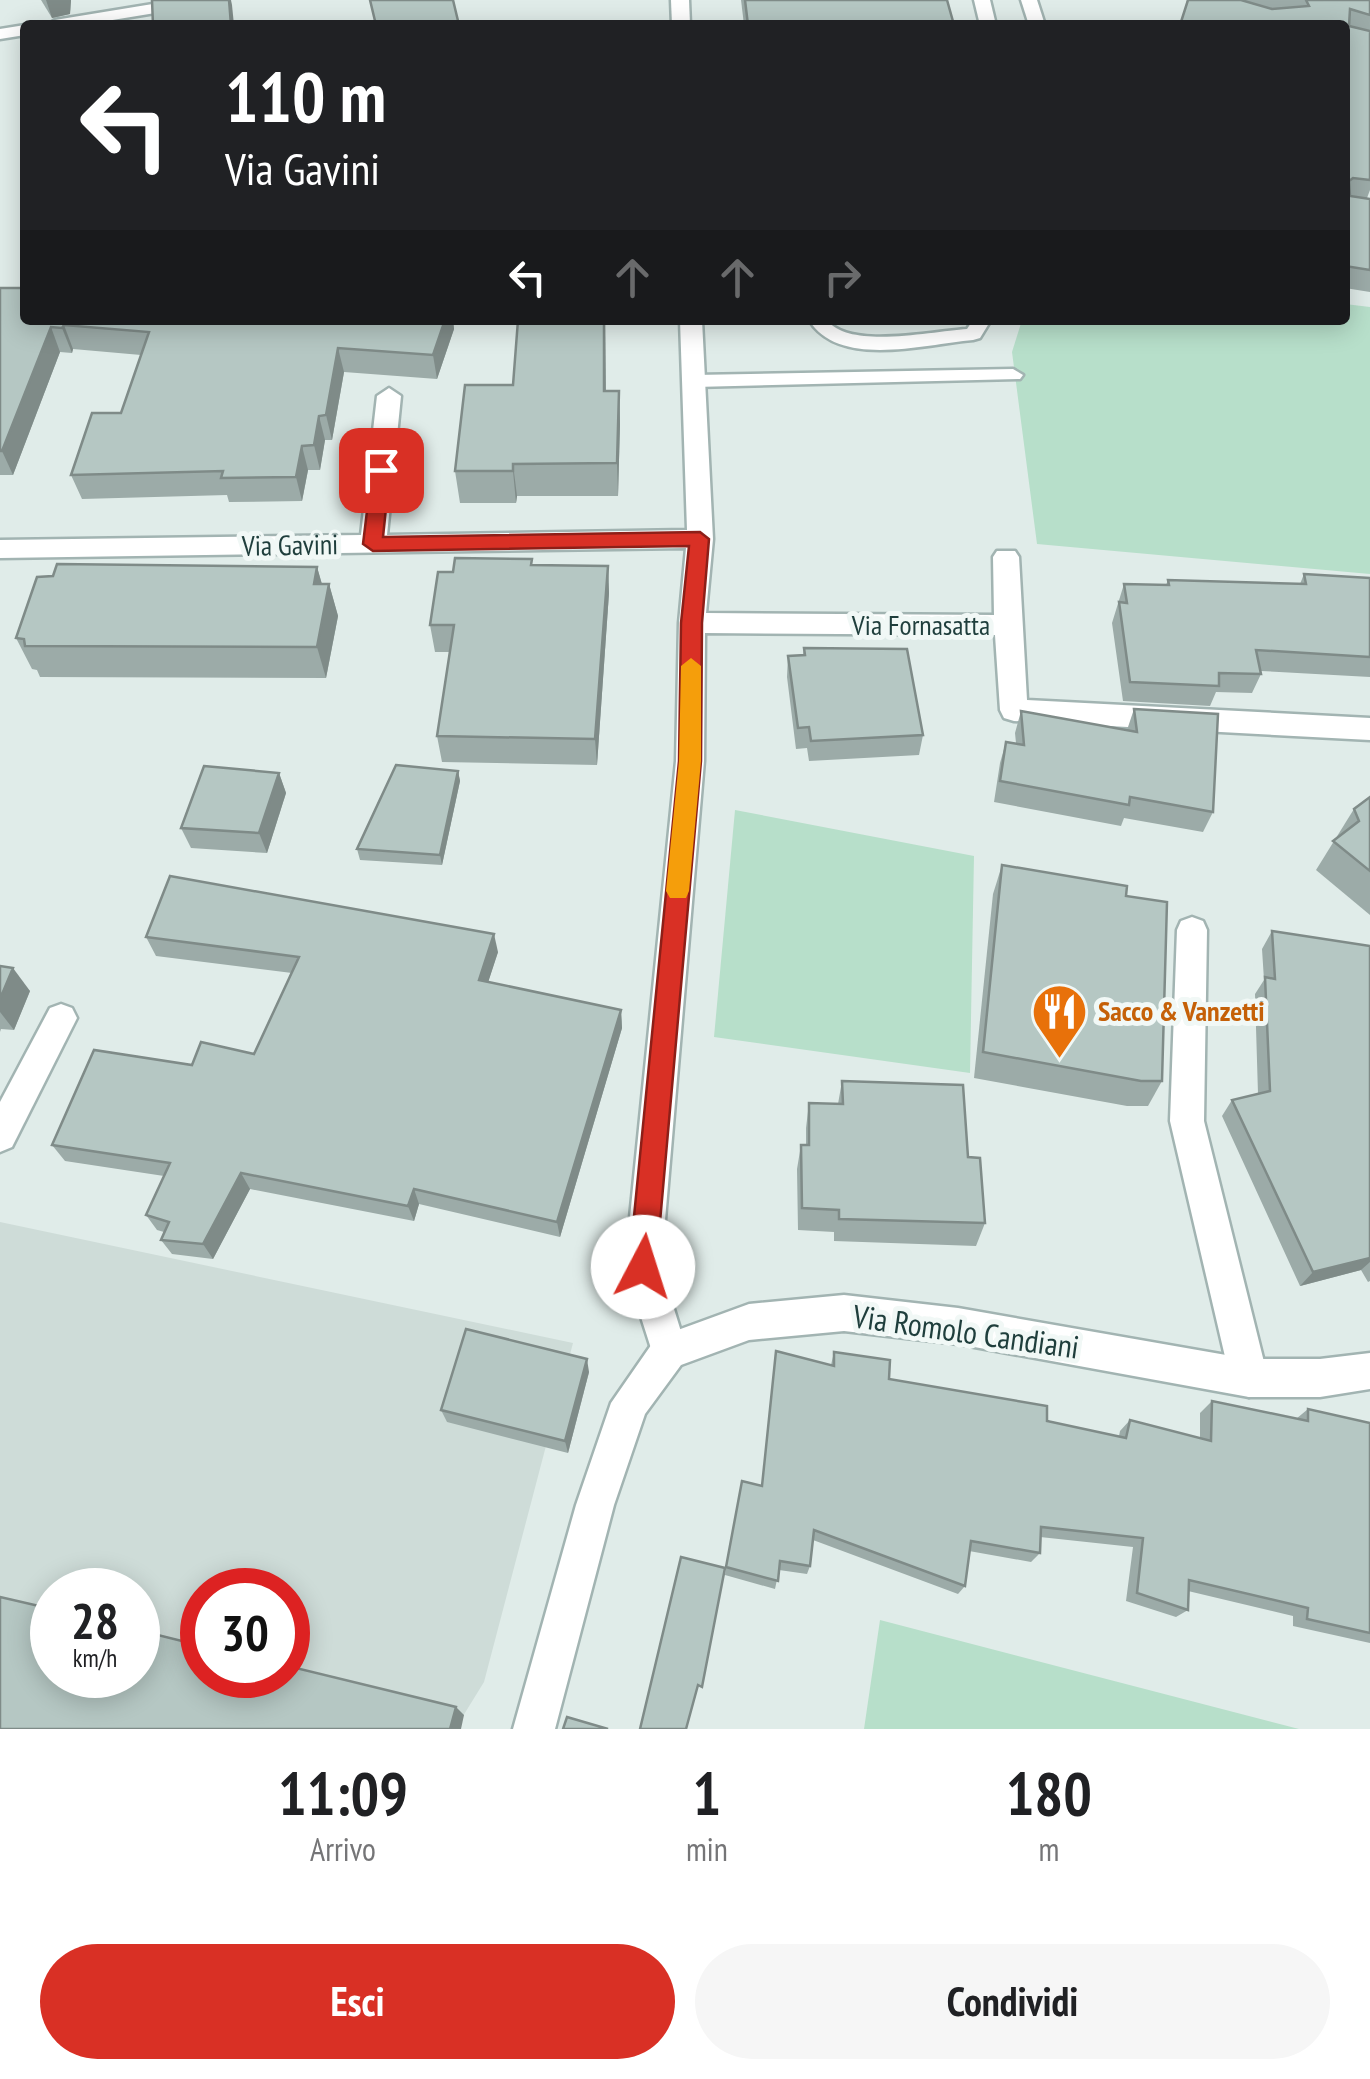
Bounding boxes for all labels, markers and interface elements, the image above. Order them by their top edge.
text: 110 m [225,51,386,141]
icon: left [60,60,190,190]
text: Via Gavini [225,139,380,197]
icon: left [500,250,555,305]
icon: ahead [605,250,660,305]
icon: ahead [710,250,765,305]
icon: right [815,250,870,305]
pin [339,428,424,513]
icon: arrive [354,443,409,498]
street label: Via Gavini [240,525,339,564]
street label: Via Fornasatta [851,606,990,643]
restaurant icon: Sacco & Vanzetti [1029,981,1089,1060]
place label: Sacco & Vanzetti [1098,992,1265,1029]
position arrow [591,1215,695,1319]
street label: Via Romolo Candiani [849,1294,1082,1368]
speed limit sign: 30 [180,1568,310,1698]
text: 28 [71,1588,119,1653]
text: km/h [73,1642,117,1674]
text: 11:09 [278,1754,408,1832]
text: 1 [693,1754,721,1832]
text: 180 [1006,1754,1092,1832]
text: Arrivo [310,1828,376,1870]
text: min [686,1828,728,1870]
text: m [1038,1828,1059,1870]
button: Esci [40,1944,675,2059]
button: Condividi [695,1944,1330,2059]

